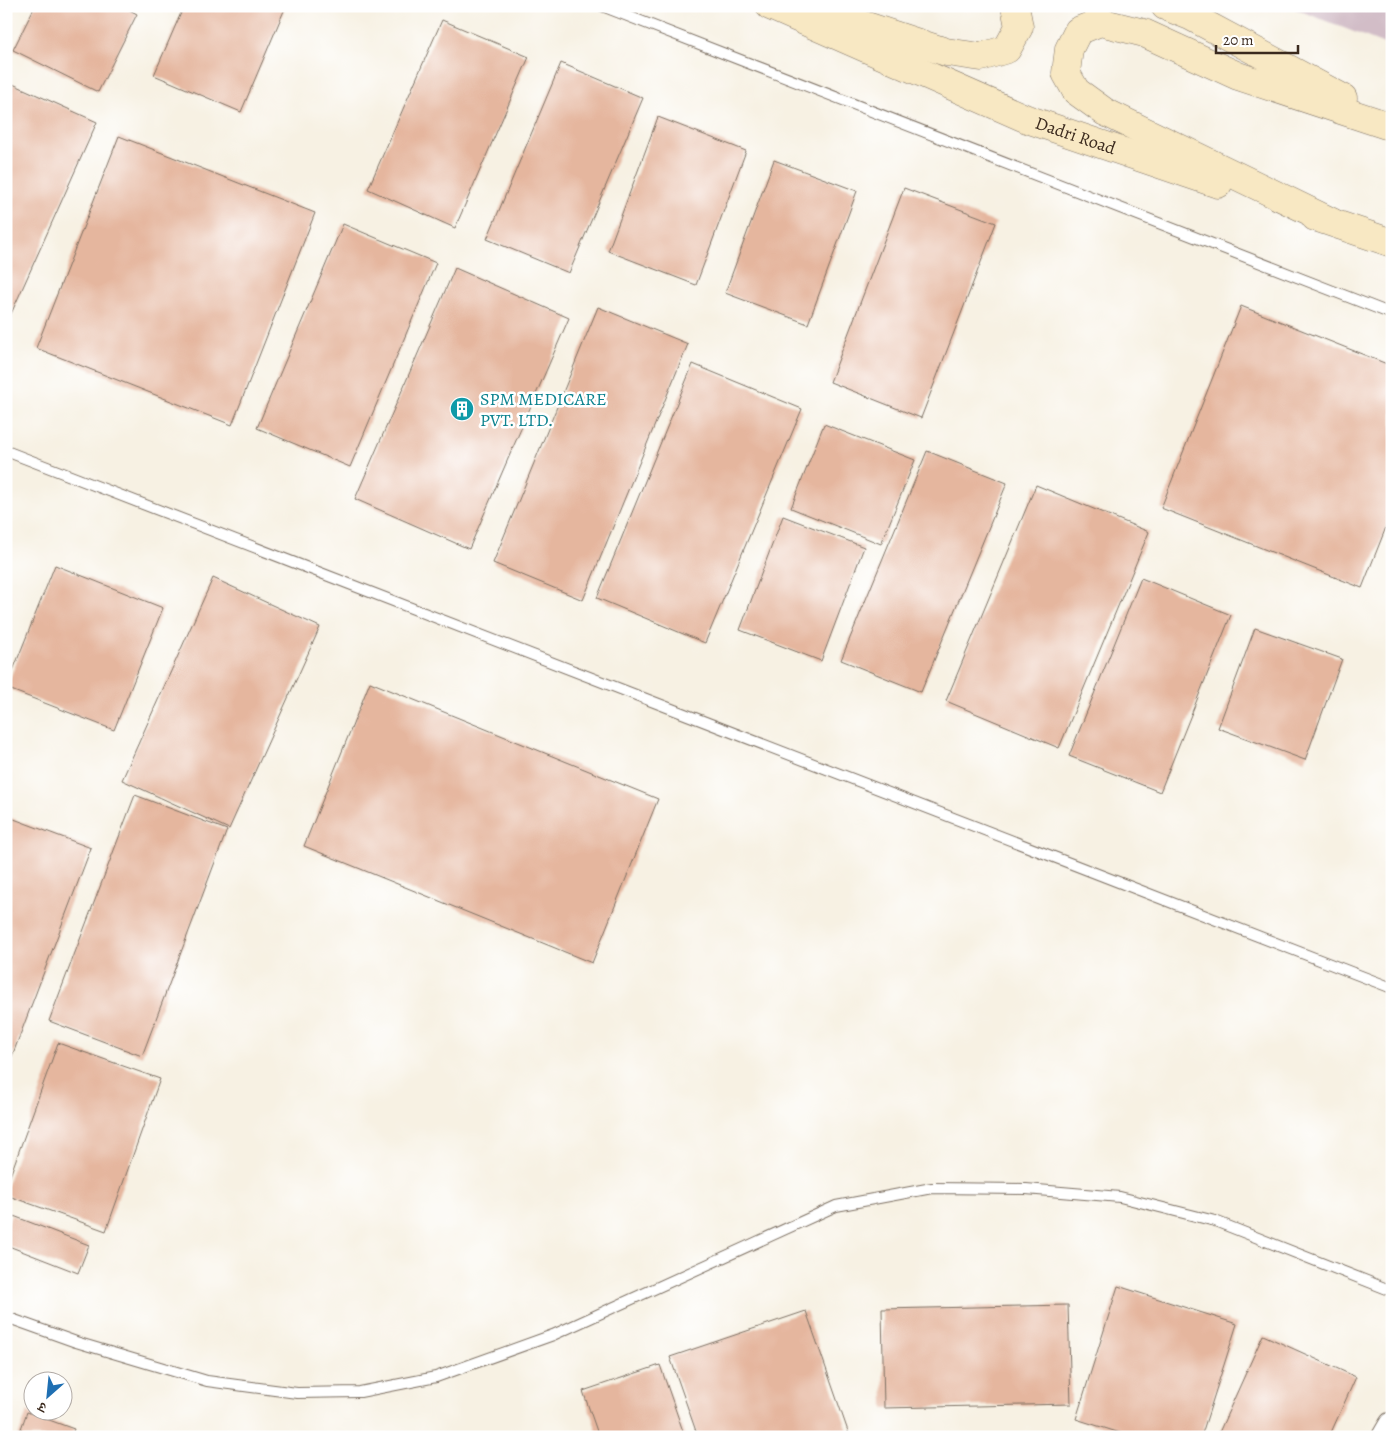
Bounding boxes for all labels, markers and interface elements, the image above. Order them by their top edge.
scale bar [1216,22,1298,54]
text: 20 m [1223,30,1254,50]
street label: Dadri Road [1032,111,1119,160]
place label: SPM MEDICARE PVT. LTD. [480,387,607,432]
building icon: SPM MEDICARE PVT. LTD. [449,396,475,422]
north arrow [22,1370,72,1420]
text: उ [34,1397,51,1418]

